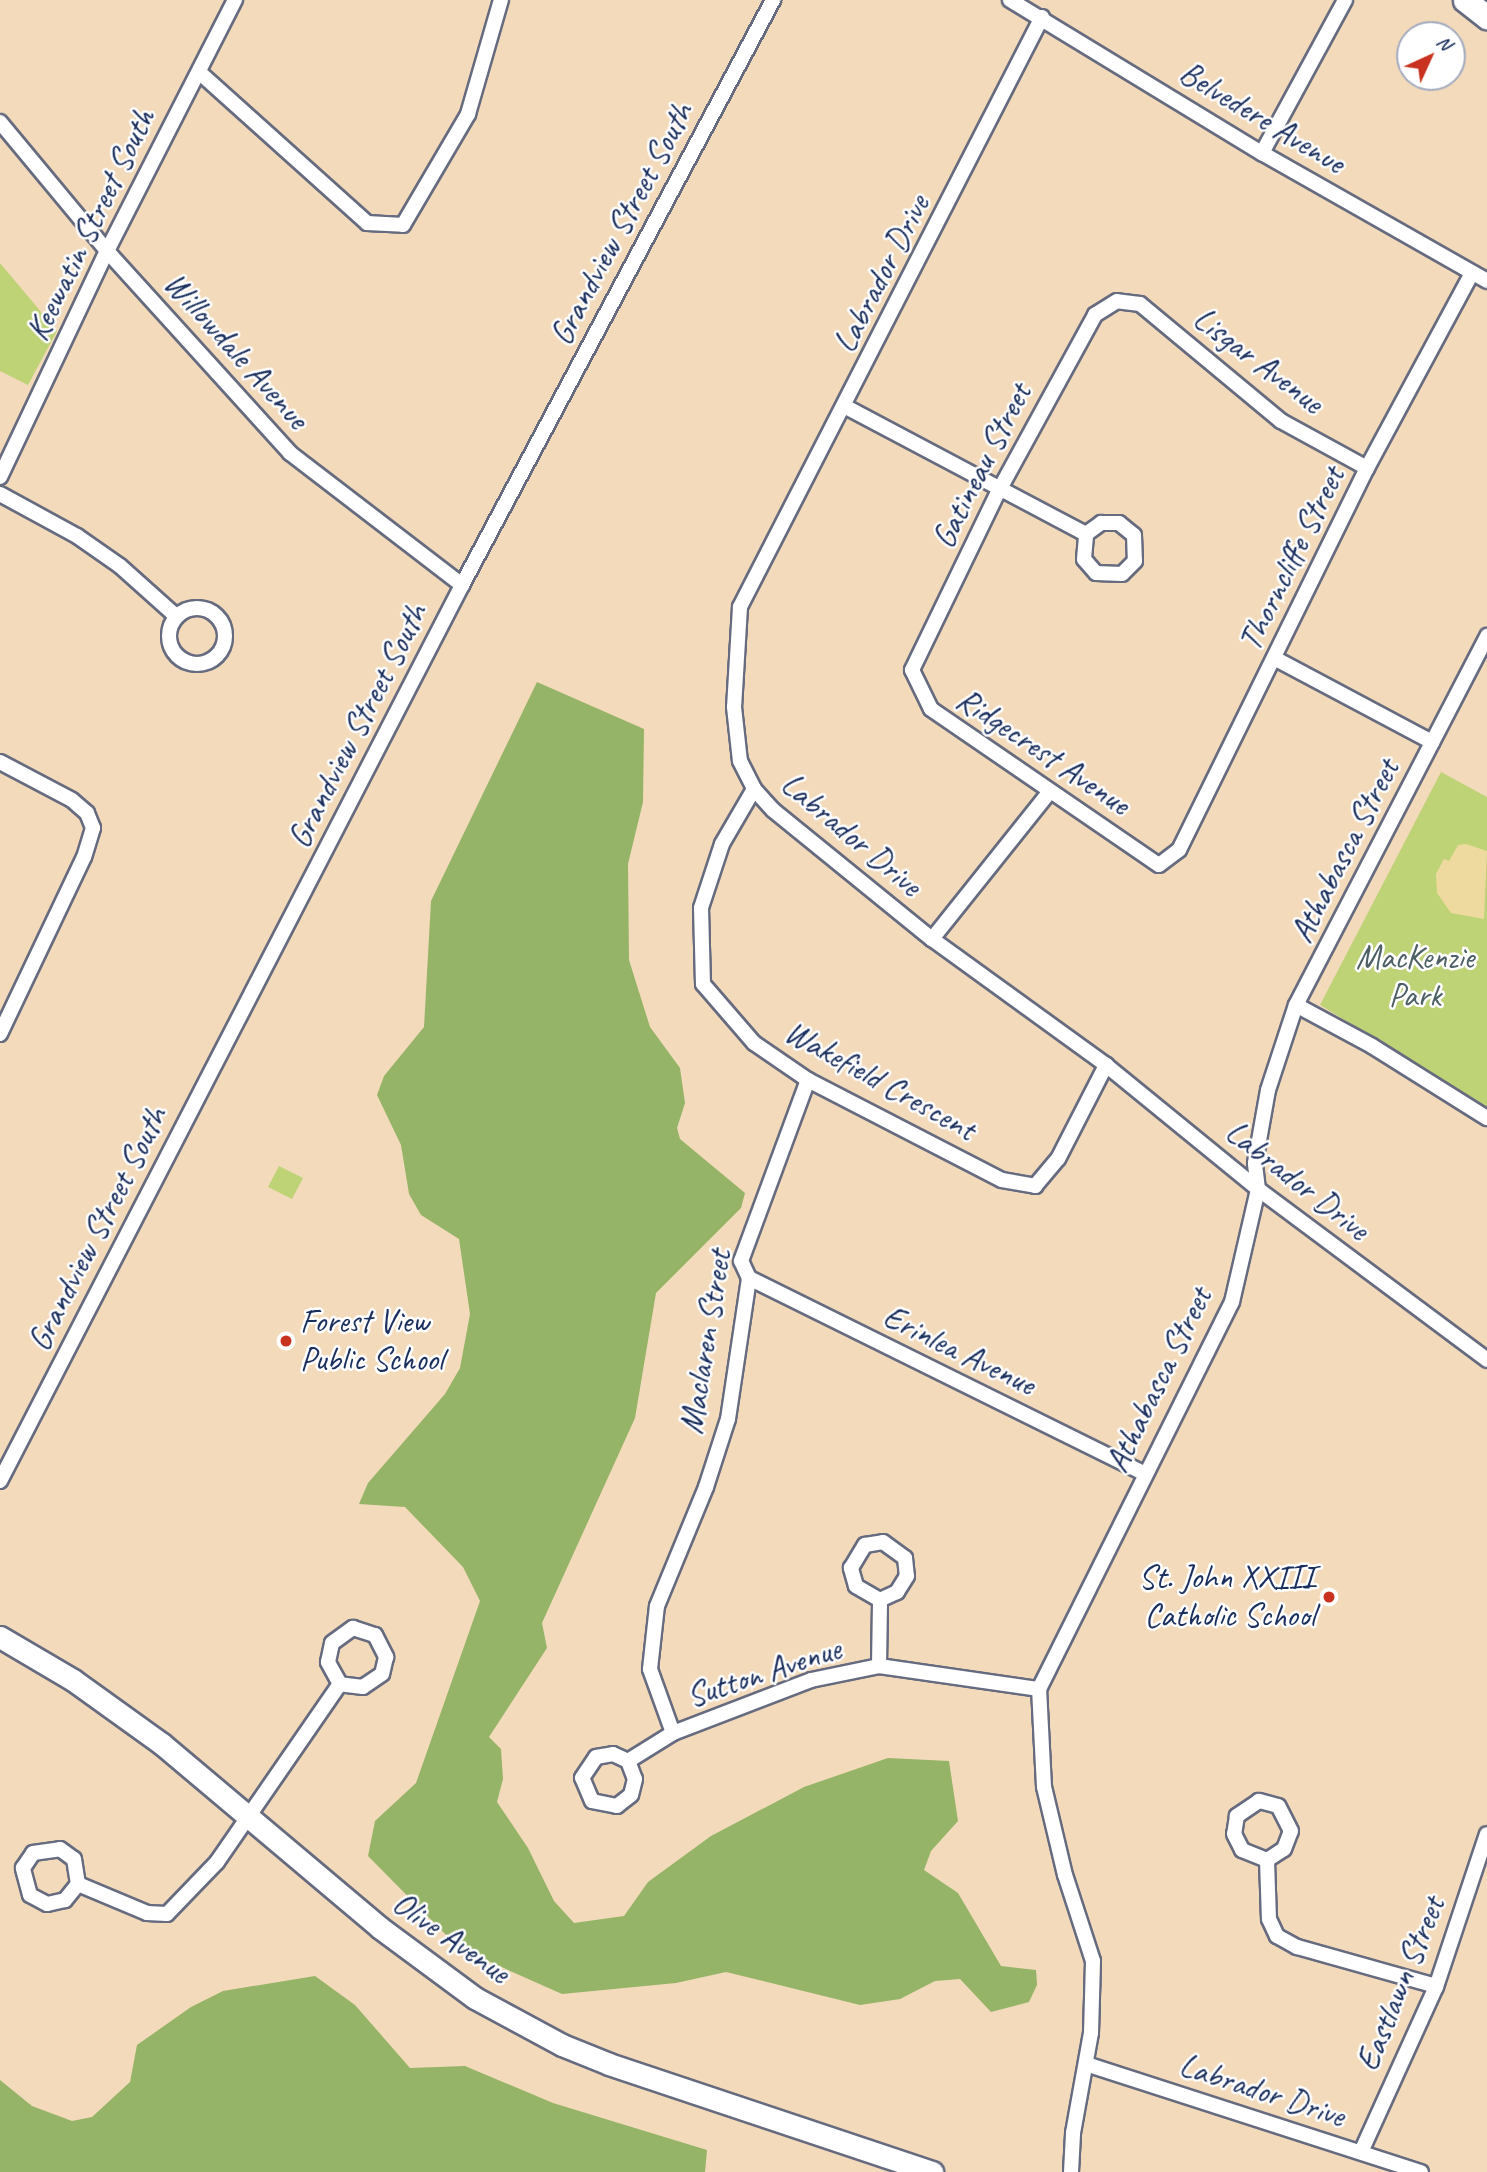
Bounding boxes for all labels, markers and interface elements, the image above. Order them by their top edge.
north arrow [1396,21,1466,91]
text: N [1432,30,1457,55]
street label: Belvedere Avenue [1172,53,1352,183]
street label: Grandview Street South [542,96,702,352]
street label: Keewatin Street South [18,103,164,347]
street label: Labrador Drive [825,189,939,359]
street label: Willowdale Avenue [155,264,317,438]
street label: Lisgar Avenue [1185,299,1331,423]
street label: Gatineau Street [924,377,1040,555]
street label: Thorncliffe Street [1230,460,1354,658]
street label: Grandview Street South [279,598,437,854]
street label: Ridgecrest Avenue [949,680,1137,824]
street label: Athabasca Street [1282,753,1408,949]
street label: Labrador Drive [773,765,929,905]
park label: MacKenzie Park [1356,938,1474,1016]
street label: Wakefield Crescent [778,1012,982,1150]
street label: Grandview Street South [19,1101,177,1357]
street label: Labrador Drive [1217,1113,1377,1249]
street label: Maclaren Street [672,1247,740,1437]
street label: Athabasca Street [1097,1281,1221,1479]
street label: Erinlea Avenue [877,1297,1041,1405]
place label: Forest View Public School [300,1302,444,1380]
marker: Forest View Public School [278,1333,294,1349]
place label: St. John XXIII Catholic School [1138,1558,1315,1636]
marker: St. John XXIII Catholic School [1321,1589,1337,1605]
street label: Sutton Avenue [682,1629,846,1717]
street label: Olive Avenue [385,1883,517,1993]
street label: Eastlawn Street [1348,1891,1454,2077]
street label: Labrador Drive [1174,2046,1350,2136]

